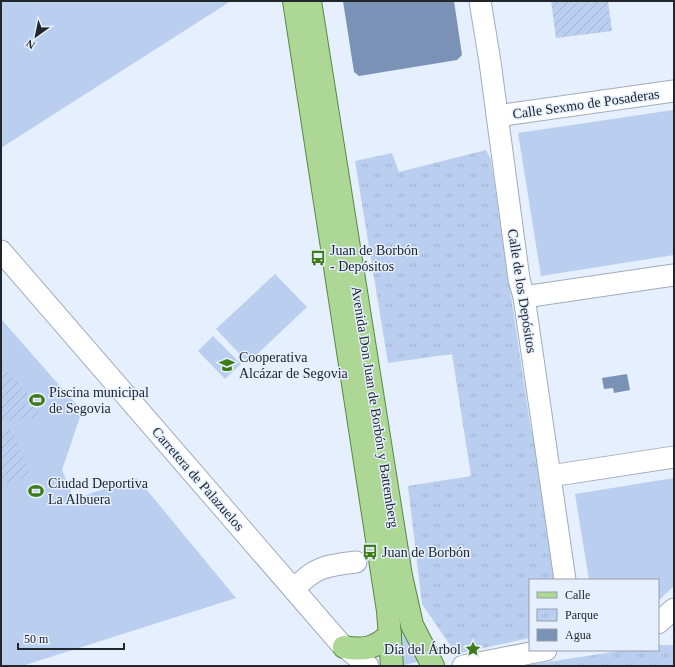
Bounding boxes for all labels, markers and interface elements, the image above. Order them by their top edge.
north arrow [16,16,56,56]
text: N [24,37,37,52]
street label: Calle Sexmo de Posaderas [512,86,660,122]
street label: Calle de los Depósitos [505,228,539,354]
place label: Juan de Borbón - Depósitos [330,243,418,274]
bus stop icon: Juan de Borbón - Depósitos [309,249,327,267]
street label: Avenida Don Juan de Borbón y Battemberg [348,285,402,529]
place label: Cooperativa Alcázar de Segovia [239,350,349,381]
school or university icon: Cooperativa Alcázar de Segovia [218,356,236,374]
place label: Piscina municipal de Segovia [49,385,149,416]
sports icon: Piscina municipal de Segovia [28,391,46,409]
street label: Carretera de Palazuelos [149,424,247,534]
place label: Ciudad Deportiva La Albuera [48,476,149,507]
sports icon: Ciudad Deportiva La Albuera [27,482,45,500]
bus stop icon: Juan de Borbón [361,543,379,561]
place label: Juan de Borbón [382,545,470,560]
legend [529,579,659,651]
text: Calle [565,588,590,602]
text: Parque [565,608,598,622]
scale bar [18,625,124,651]
text: Agua [565,628,592,642]
text: 50 m [24,632,49,646]
place icon: Día del Árbol [464,640,482,658]
place label: Día del Árbol [384,641,461,657]

